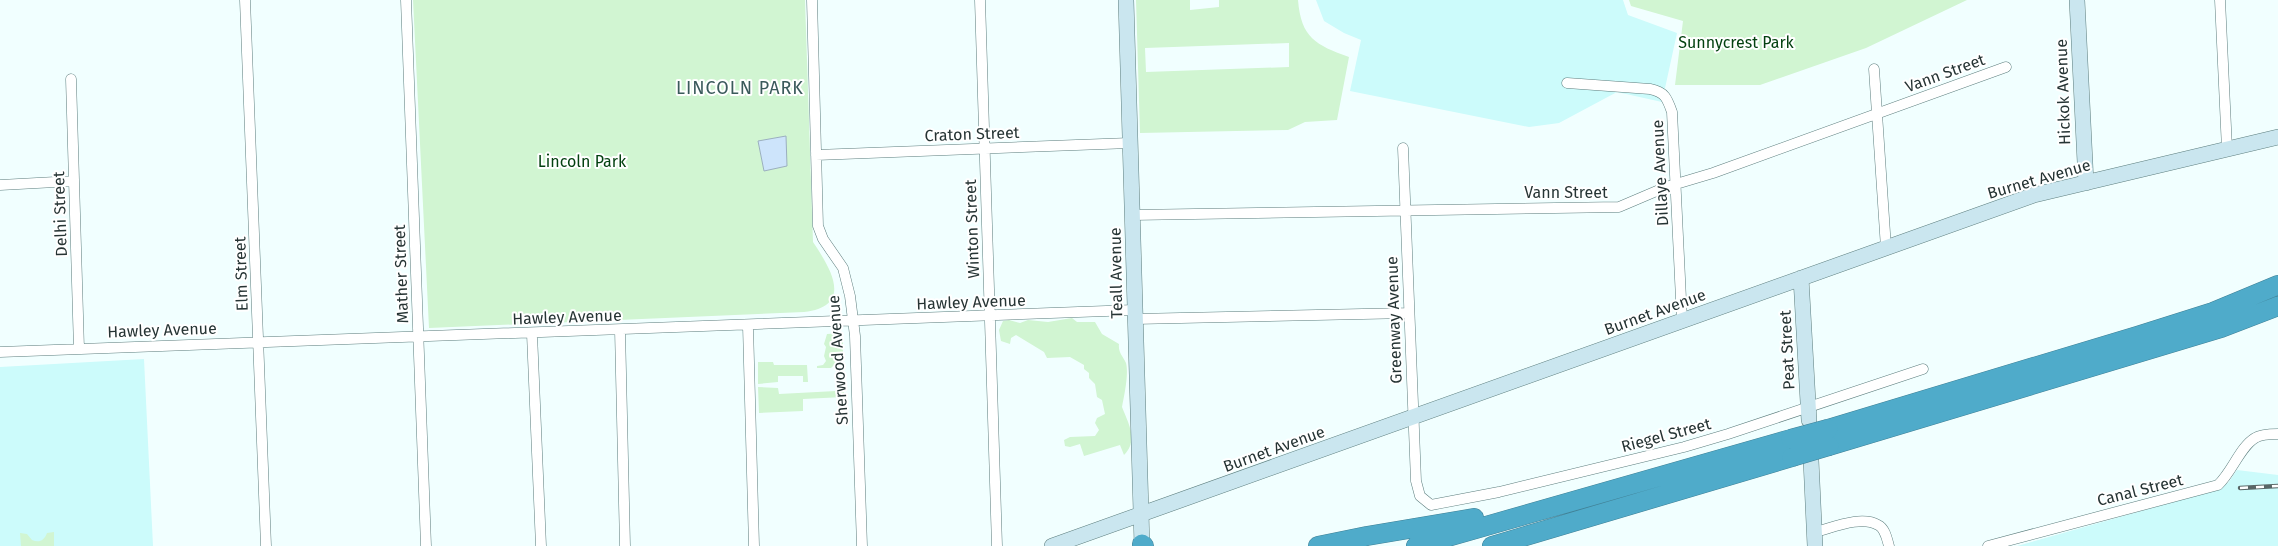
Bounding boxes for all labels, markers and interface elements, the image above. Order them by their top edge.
park label: Sunnycrest Park [1678,33,1795,52]
street label: Hickok Avenue [2052,39,2074,145]
street label: Vann Street [1903,50,1988,96]
district label: LINCOLN PARK [676,77,804,99]
street label: Dillaye Avenue [1648,119,1672,227]
street label: Craton Street [924,123,1020,145]
park label: Lincoln Park [538,152,627,171]
street label: Burnet Avenue [1985,155,2093,203]
street label: Delhi Street [49,171,71,257]
street label: Winton Street [961,179,983,279]
street label: Vann Street [1524,183,1608,202]
street label: Mather Street [390,224,412,324]
street label: Teall Avenue [1106,227,1126,319]
street label: Elm Street [230,236,252,312]
street label: Greenway Avenue [1382,256,1406,384]
street label: Burnet Avenue [1602,285,1708,339]
street label: Hawley Avenue [916,291,1026,313]
street label: Sherwood Avenue [824,294,852,426]
street label: Hawley Avenue [512,306,622,328]
street label: Peat Street [1775,310,1799,390]
street label: Hawley Avenue [107,319,217,341]
street label: Riegel Street [1619,414,1713,456]
street label: Burnet Avenue [1221,422,1327,476]
street label: Canal Street [2095,470,2185,510]

